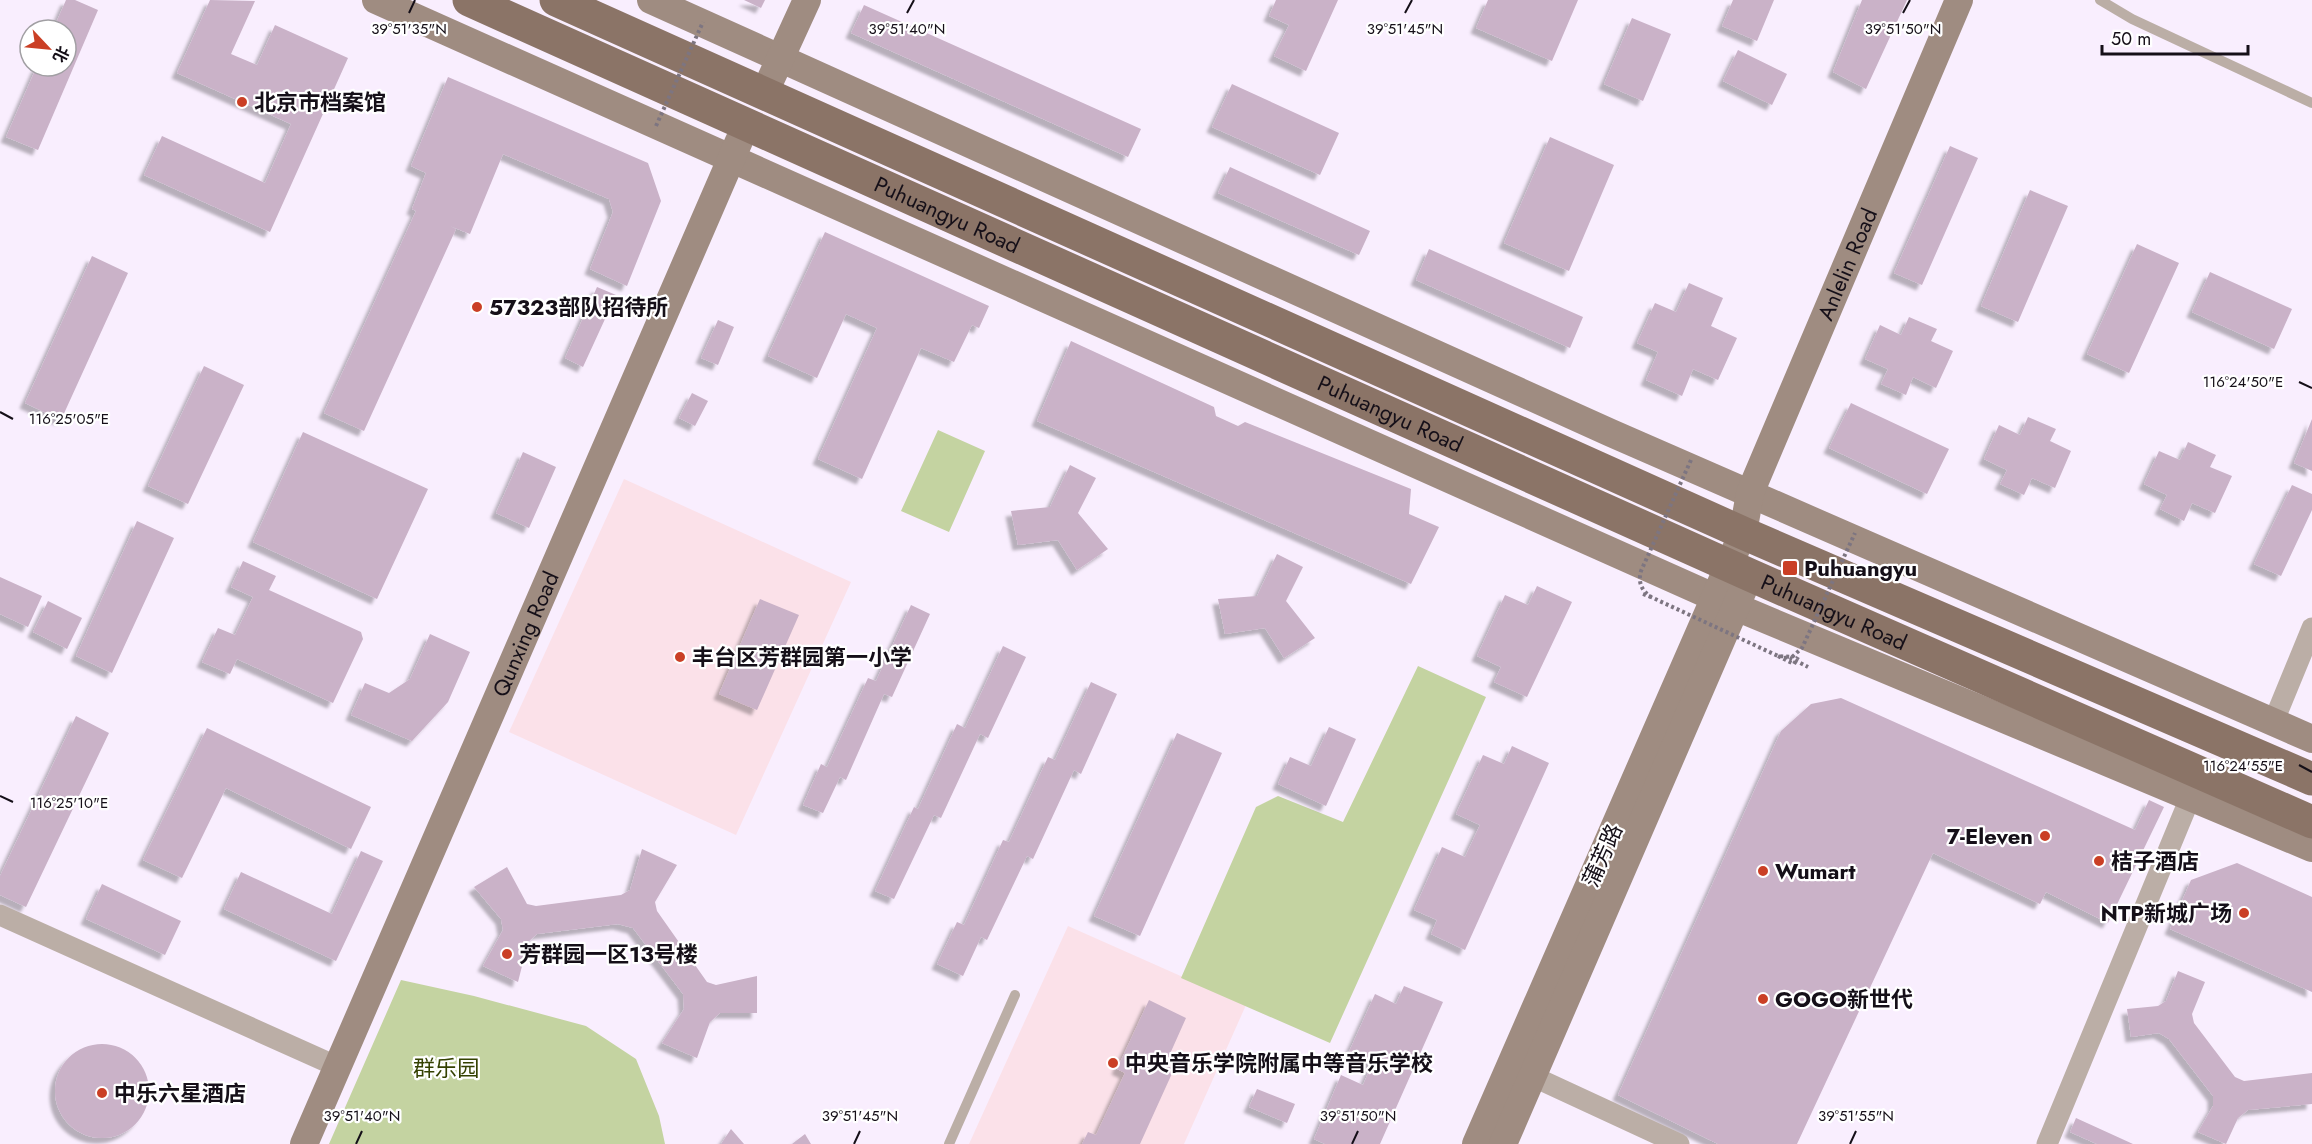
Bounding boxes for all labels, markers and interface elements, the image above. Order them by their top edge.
north arrow [18,18,78,78]
text: 39°51'35"N [371,18,447,40]
text: 39°51'40"N [869,18,945,40]
text: 39°51'45"N [1367,18,1443,40]
text: 39°51'50"N [1865,18,1941,40]
scale bar [2102,18,2248,56]
text: 50 m [2111,26,2151,52]
text: 北 [47,42,75,67]
place label: 北京市档案馆 [254,86,386,118]
marker: 北京市档案馆 [235,95,249,109]
street label: Puhuangyu Road [869,168,1025,261]
street label: Anlelin Road [1809,203,1885,325]
place label: 57323部队招待所 [489,291,668,323]
marker: 57323部队招待所 [470,300,484,314]
street label: Puhuangyu Road [1313,367,1468,460]
text: 116°24'50"E [2203,371,2283,393]
text: 116°25'05"E [29,408,109,430]
place label: Puhuangyu [1804,552,1917,584]
marker: Puhuangyu [1781,559,1799,577]
street label: Qunxing Road [484,566,567,702]
street label: Puhuangyu Road [1756,566,1912,658]
place label: 丰台区芳群园第一小学 [692,641,912,673]
marker: 丰台区芳群园第一小学 [673,650,687,664]
text: 116°24'55"E [2203,755,2283,777]
text: 116°25'10"E [30,792,108,814]
street label: 蒲芳路 [1574,818,1630,892]
place label: 7-Eleven [1947,820,2033,852]
marker: 7-Eleven [2038,829,2052,843]
place label: 桔子酒店 [2111,845,2199,877]
marker: 桔子酒店 [2092,854,2106,868]
place label: Wumart [1775,855,1855,887]
marker: Wumart [1756,864,1770,878]
place label: NTP新城广场 [2100,897,2232,929]
marker: NTP新城广场 [2237,906,2251,920]
place label: 芳群园一区13号楼 [519,938,698,970]
marker: 芳群园一区13号楼 [500,947,514,961]
place label: GOGO新世代 [1775,983,1913,1015]
marker: GOGO新世代 [1756,992,1770,1006]
place label: 中央音乐学院附属中等音乐学校 [1125,1047,1433,1079]
park label: 群乐园 [413,1052,479,1084]
marker: 中央音乐学院附属中等音乐学校 [1106,1056,1120,1070]
place label: 中乐六星酒店 [114,1077,246,1109]
marker: 中乐六星酒店 [95,1086,109,1100]
text: 39°51'40"N [324,1105,400,1127]
text: 39°51'45"N [822,1105,898,1127]
text: 39°51'50"N [1320,1105,1396,1127]
text: 39°51'55"N [1818,1105,1894,1127]

